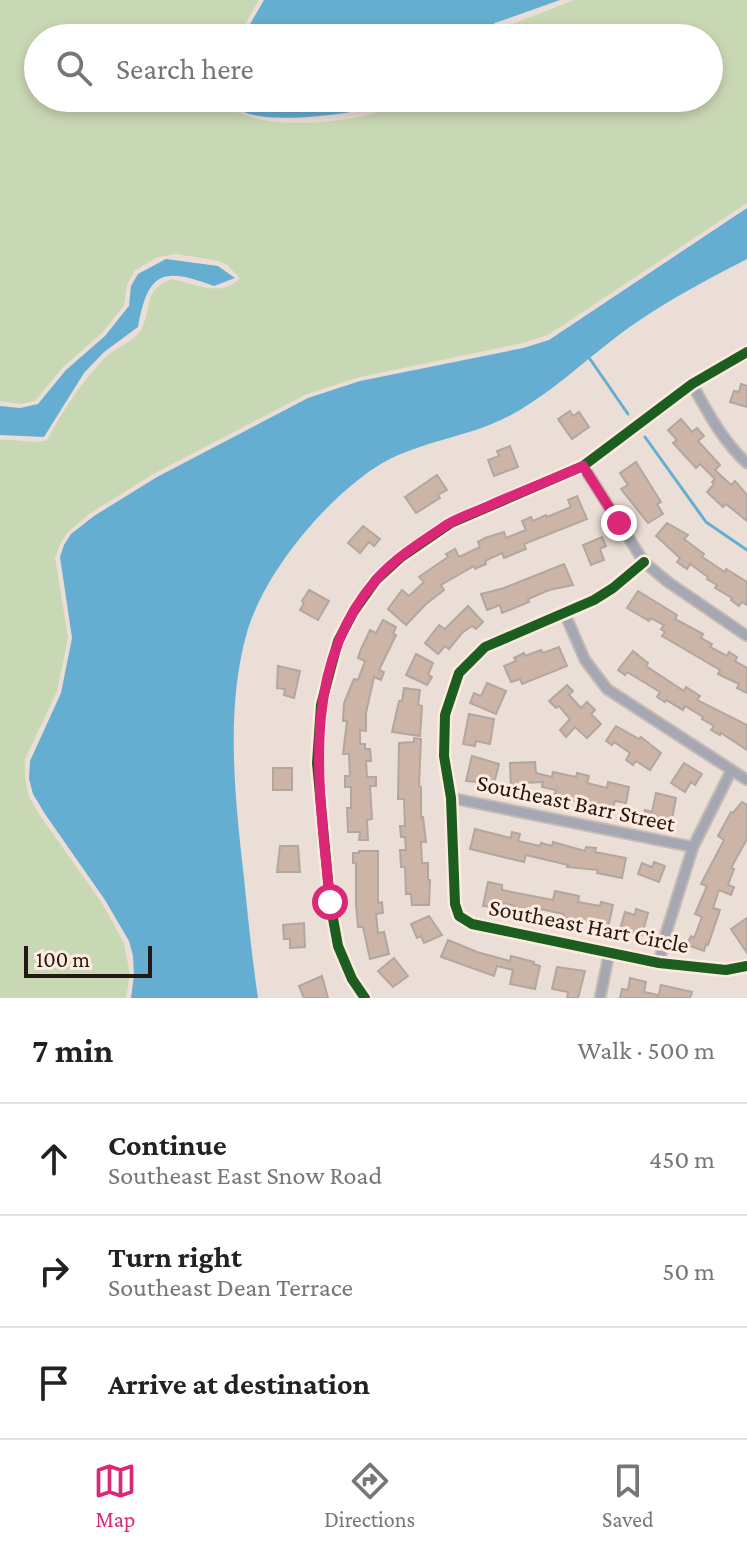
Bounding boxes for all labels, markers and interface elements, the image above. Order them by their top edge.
search box [24,24,723,112]
icon: search [52,46,96,90]
text: Search here [116,52,254,85]
route end [601,505,637,541]
street label: Southeast Barr Street [474,768,679,837]
route start [312,884,348,920]
street label: Southeast Hart Circle [487,893,691,958]
scale bar [24,942,152,978]
text: 100 m [36,947,90,972]
text: 7 min [32,1032,113,1069]
text: Walk · 500 m [578,1036,715,1065]
text: Continue [108,1128,227,1161]
icon: ahead [32,1137,76,1181]
text: 450 m [649,1145,715,1174]
text: Southeast East Snow Road [108,1161,382,1190]
text: Turn right [108,1240,242,1273]
icon: right [32,1249,76,1293]
text: 50 m [662,1257,715,1286]
text: Southeast Dean Terrace [108,1273,353,1302]
icon: arrive [32,1361,76,1405]
text: Arrive at destination [108,1367,370,1400]
tab: Map [93,1459,137,1532]
tab: Directions [324,1459,415,1532]
tab: Saved [602,1459,654,1532]

